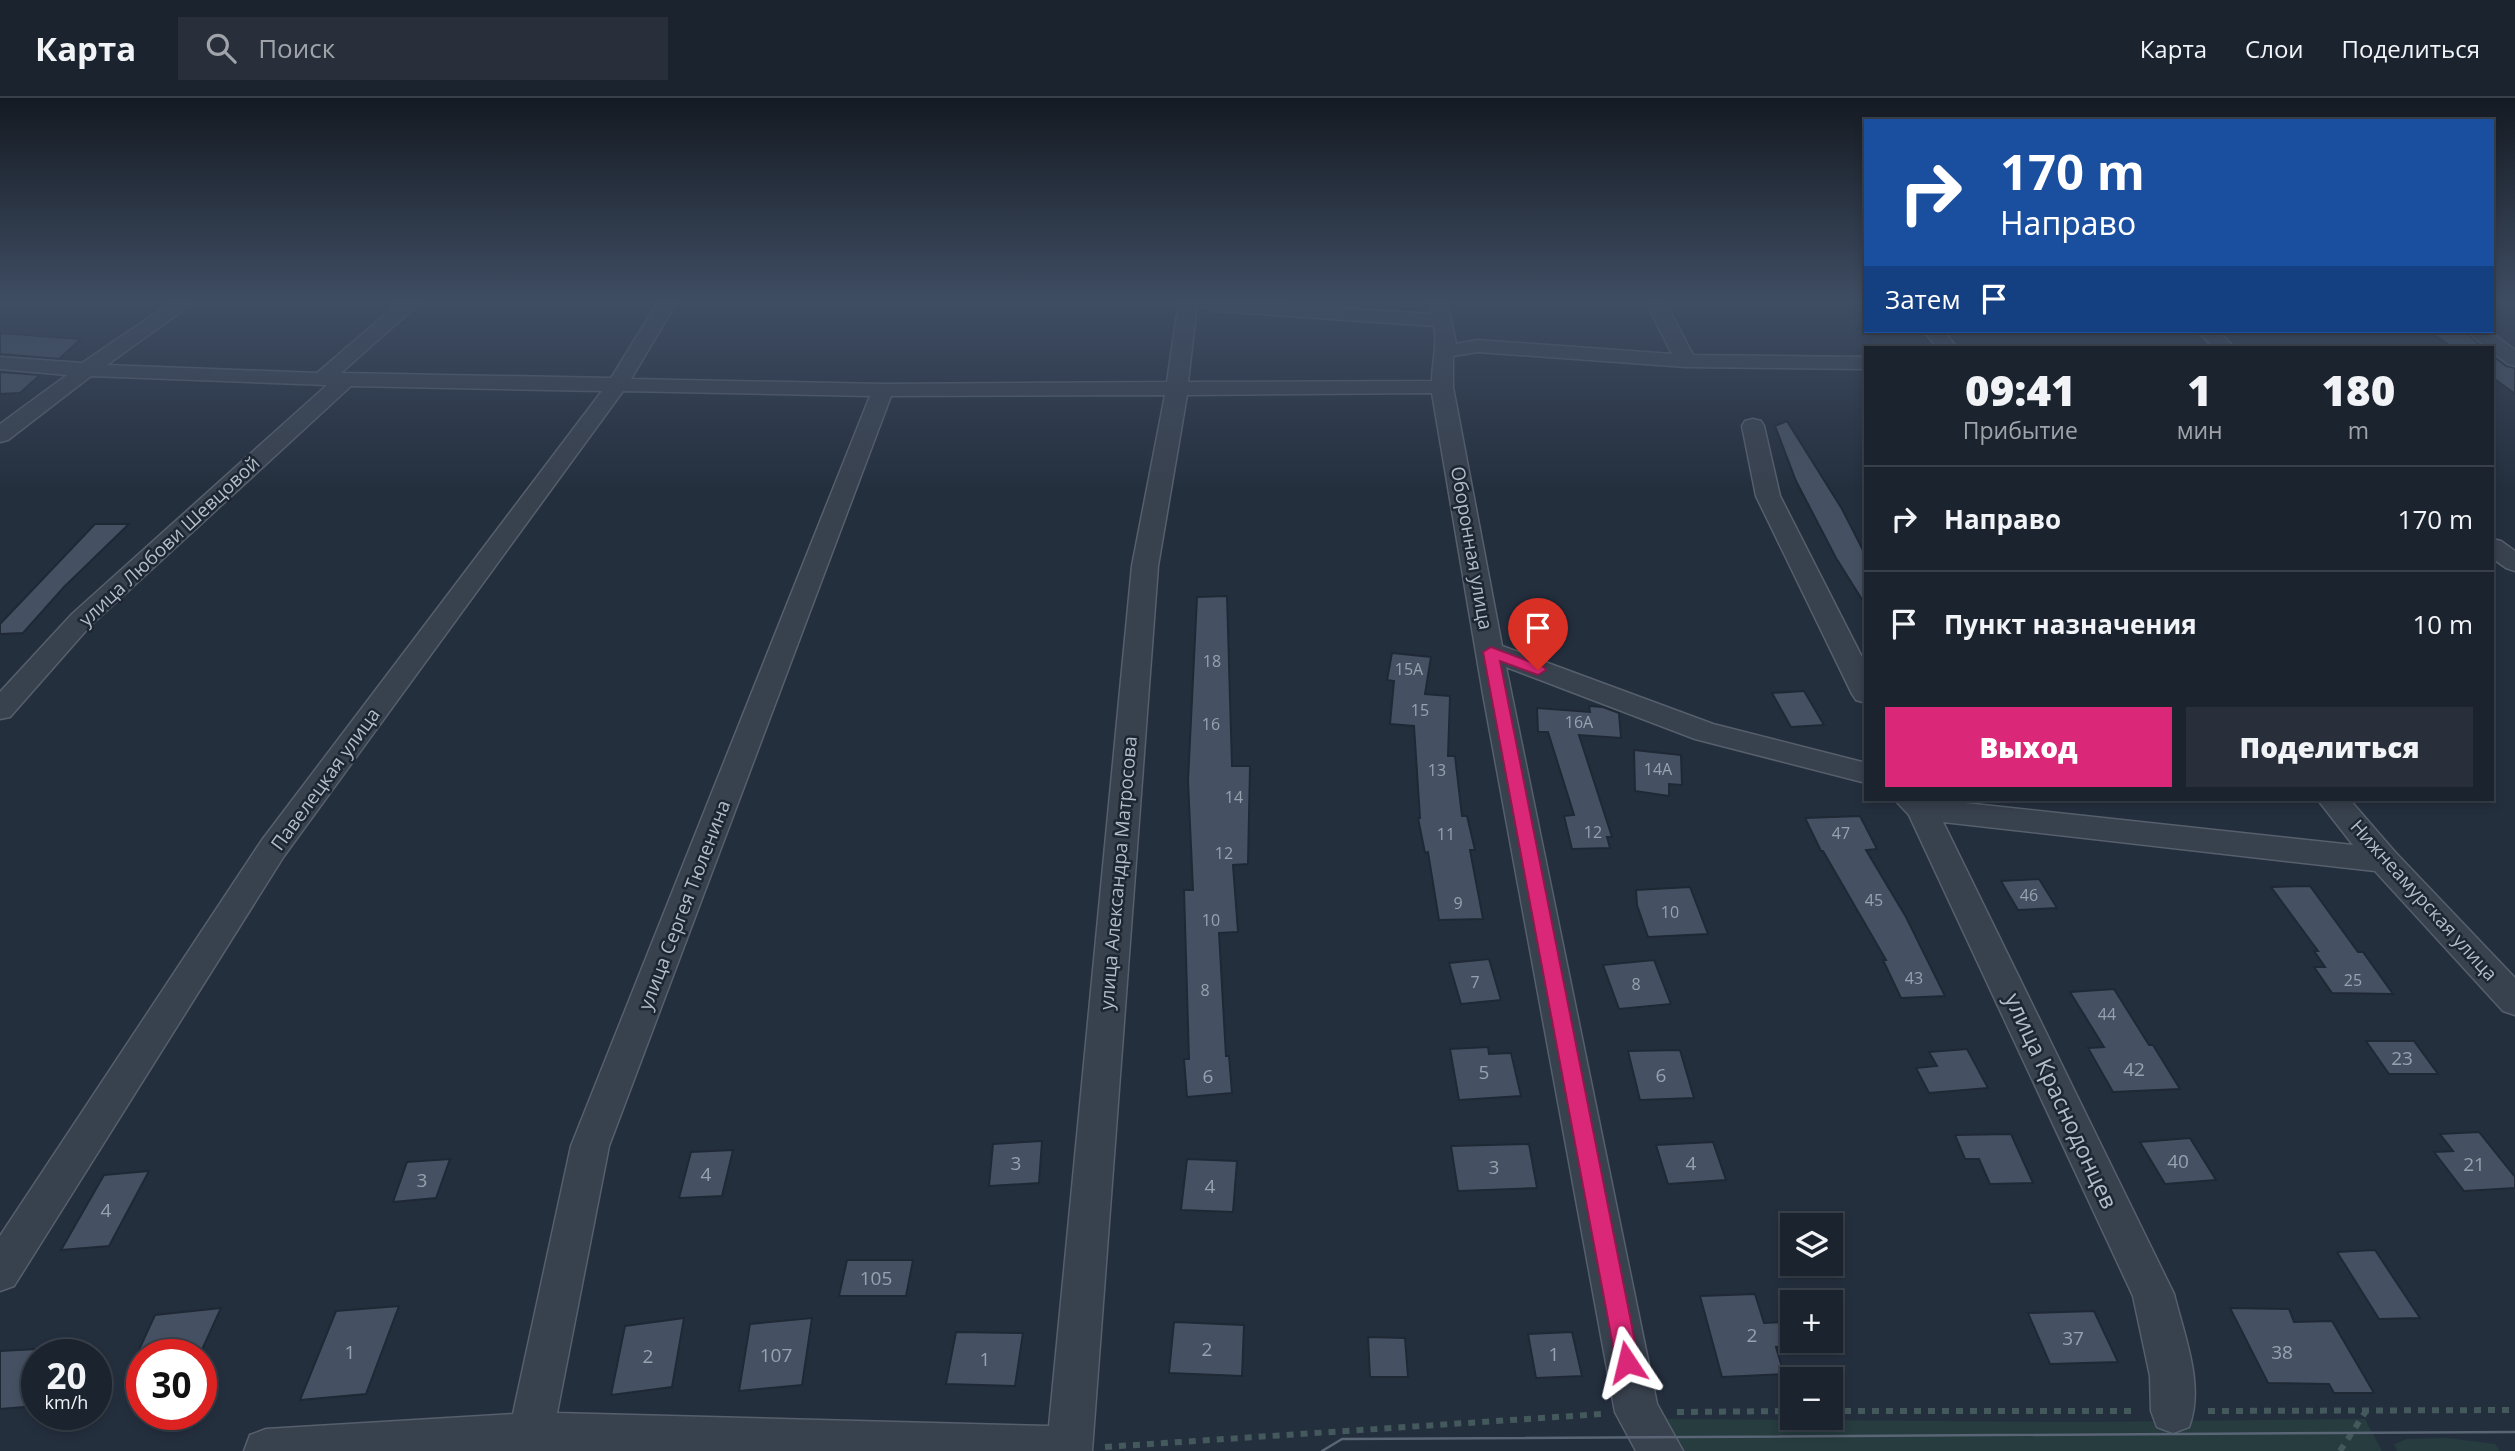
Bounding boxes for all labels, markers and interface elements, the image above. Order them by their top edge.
search box [178,17,668,80]
text: Карта [35,26,136,71]
icon: search [202,29,240,67]
text: Поиск [258,30,335,66]
text: Карта [2140,32,2207,65]
text: Слои [2245,32,2304,65]
text: Поделиться [2342,32,2480,65]
text: 170 m [2000,138,2145,204]
icon: right [1885,147,1976,238]
text: Направо [2000,201,2136,244]
icon: arrive [1975,280,2013,318]
text: Затем [1885,281,1961,317]
text: 09:41 [1965,361,2076,418]
text: 1 [2187,361,2212,418]
text: 180 [2321,361,2395,418]
text: Прибытие [1963,414,2078,446]
text: мин [2177,414,2223,446]
text: m [2348,414,2369,446]
street label: улица Любови Шевцовой [73,450,265,632]
street label: Оборонная улица [1445,464,1499,632]
icon: right [1885,500,1923,538]
text: Направо [1944,501,2061,537]
text: 170 m [2398,501,2473,537]
pin [1508,598,1568,670]
icon: arrive [1885,605,1923,643]
text: Пункт назначения [1944,606,2197,642]
text: 10 m [2412,606,2473,642]
icon: arrive [1519,609,1557,647]
house number: 18 [1203,650,1221,672]
house number: 15А [1395,658,1424,680]
house number: 15 [1411,699,1429,721]
street label: Павелецкая улица [264,703,386,855]
button: Выход [1885,707,2172,787]
button: Поделиться [2186,707,2473,787]
house number: 16А [1565,711,1594,733]
house number: 16 [1202,713,1220,735]
street label: улица Александра Матросова [1093,735,1143,1011]
house number: 14А [1644,758,1673,780]
house number: 13 [1428,759,1446,781]
house number: 14 [1225,786,1243,808]
street label: улица Сергея Тюленина [632,796,736,1014]
street label: Нижнеамурская улица [2345,814,2503,986]
house number: 12 [1584,821,1602,843]
house number: 47 [1832,822,1850,844]
house number: 11 [1437,823,1455,845]
house number: 12 [1215,842,1233,864]
house number: 46 [2020,884,2038,906]
house number: 45 [1865,889,1883,911]
house number: 9 [1453,892,1463,914]
house number: 10 [1661,901,1679,923]
house number: 10 [1202,909,1220,931]
house number: 43 [1905,967,1923,989]
house number: 25 [2344,969,2362,991]
house number: 7 [1470,971,1480,993]
house number: 8 [1631,973,1641,995]
house number: 8 [1200,979,1210,1001]
street label: улица Краснодонцев [1998,987,2126,1214]
house number: 44 [2098,1003,2116,1025]
house number: 23 [2391,1045,2413,1071]
house number: 42 [2123,1056,2145,1082]
house number: 5 [1479,1059,1489,1085]
house number: 6 [1656,1062,1666,1088]
house number: 6 [1203,1063,1213,1089]
house number: 40 [2167,1148,2189,1174]
house number: 3 [1011,1150,1021,1176]
house number: 4 [1686,1150,1697,1176]
house number: 21 [2463,1151,2485,1177]
house number: 3 [1489,1154,1499,1180]
house number: 4 [701,1161,712,1187]
house number: 3 [417,1167,427,1193]
house number: 4 [1205,1173,1216,1199]
house number: 4 [101,1197,112,1223]
map controls [1780,1213,1843,1430]
button: layers [1780,1213,1843,1276]
house number: 105 [860,1265,892,1291]
button: + [1780,1290,1843,1353]
house number: 2 [1747,1322,1757,1348]
position arrow [1590,1325,1664,1399]
house number: 37 [2062,1325,2084,1351]
house number: 2 [1202,1336,1212,1362]
speed limit sign: 30 [126,1339,217,1430]
house number: 1 [345,1339,355,1365]
house number: 38 [2271,1339,2293,1365]
house number: 1 [1549,1341,1559,1367]
house number: 107 [760,1342,792,1368]
house number: 2 [643,1343,653,1369]
house number: 1 [980,1346,990,1372]
text: 20 [46,1352,87,1399]
button: − [1780,1367,1843,1430]
text: km/h [45,1390,88,1414]

